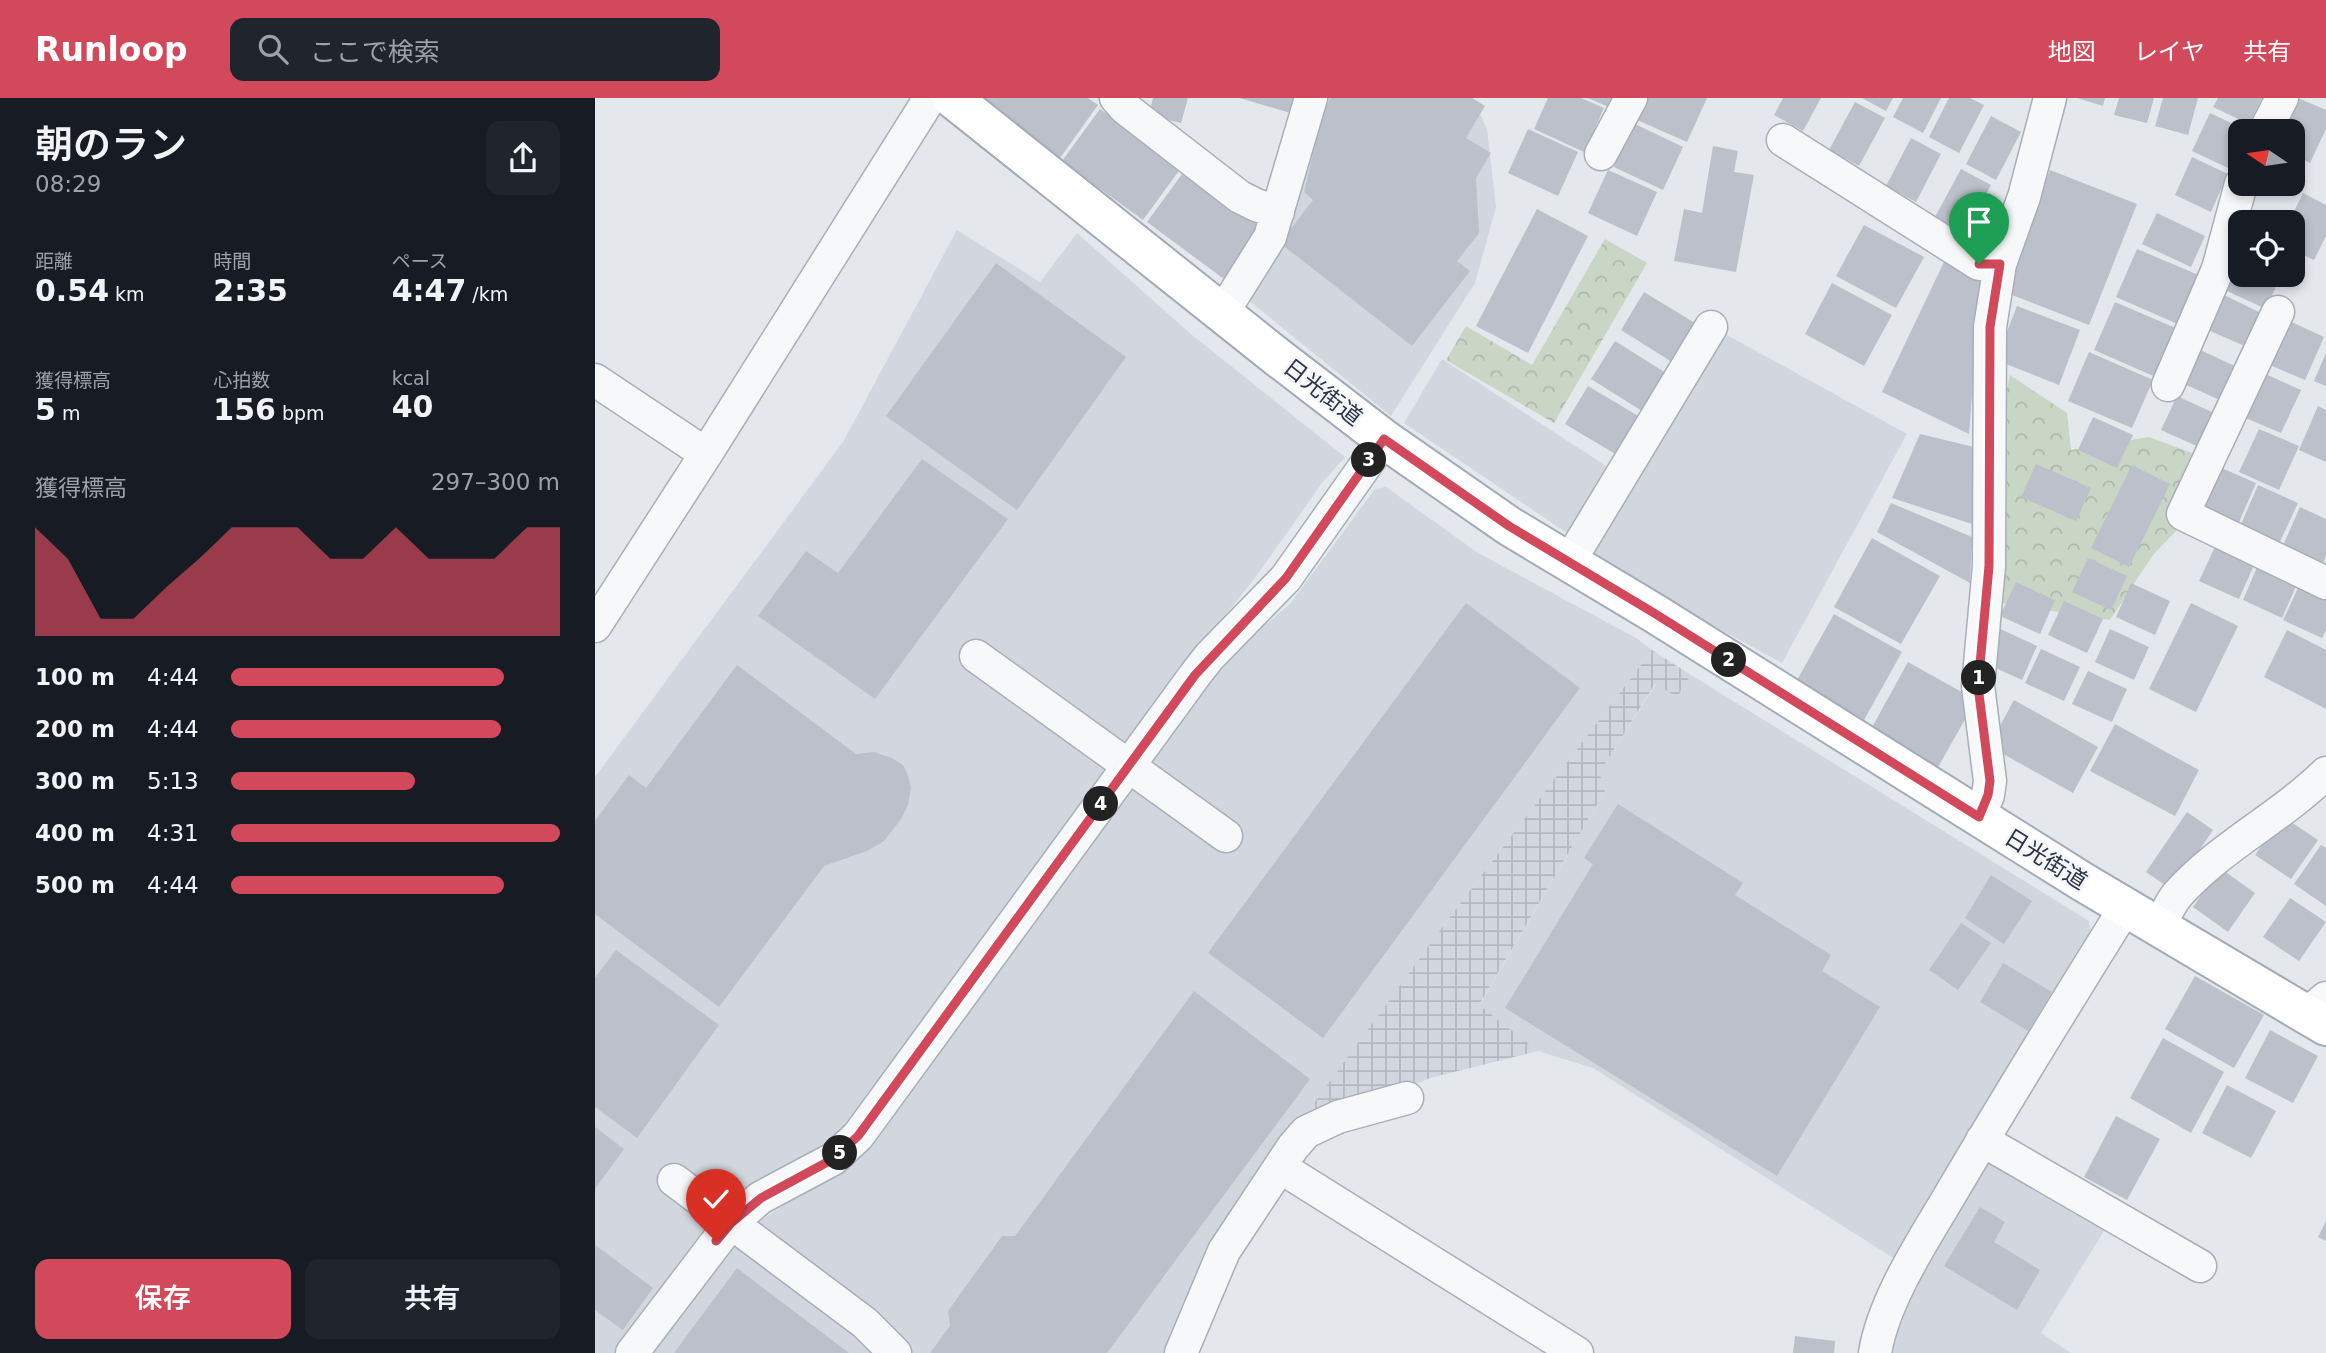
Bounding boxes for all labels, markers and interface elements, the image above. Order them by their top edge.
search box [230,18,720,81]
text: Runloop [35,30,188,69]
icon: search [254,30,292,68]
text: ここで検索 [310,37,440,67]
text: 地図 [2048,38,2096,66]
text: レイヤ [2134,38,2205,66]
text: 共有 [2243,38,2291,66]
north arrow [2228,119,2305,196]
map controls [2228,119,2305,287]
button: share [486,121,560,195]
text: 朝のラン [35,123,187,167]
text: 08:29 [35,171,101,197]
pin [1949,192,2009,264]
icon: arrive [1960,203,1998,241]
button: locate [2228,210,2305,287]
text: 距離 [35,250,73,272]
text: 時間 [213,250,251,272]
text: ペース [392,250,448,272]
text: 0.54 [35,273,109,308]
text: 2:35 [213,273,288,308]
text: 4:47 [392,273,466,308]
text: km [109,283,145,305]
text: /km [466,283,508,305]
street label: 日光街道 [1279,353,1367,431]
text: kcal [392,367,430,389]
text: 獲得標高 [35,369,111,391]
text: 心拍数 [213,369,270,391]
text: 40 [392,389,433,424]
text: 5 [35,392,56,427]
text: 156 [213,392,276,427]
text: m [56,402,80,424]
text: bpm [276,402,325,424]
pin: 3 [1351,442,1387,478]
text: 3 [1362,448,1375,470]
text: 297–300 m [431,469,560,495]
text: 獲得標高 [35,475,127,501]
pin: 2 [1711,642,1747,678]
text: 2 [1722,648,1735,670]
pin: 1 [1961,660,1997,696]
text: 100 m [35,664,115,690]
text: 4:44 [147,664,199,690]
text: 1 [1972,666,1985,688]
text: 200 m [35,716,115,742]
text: 4:44 [147,716,199,742]
text: 300 m [35,768,115,794]
text: 5:13 [147,768,199,794]
pin: 4 [1084,786,1119,822]
text: 4 [1094,792,1107,814]
text: 400 m [35,820,115,846]
text: 4:31 [147,820,199,846]
street label: 日光街道 [2000,824,2092,894]
text: 500 m [35,872,115,898]
text: 4:44 [147,872,199,898]
pin: 5 [823,1136,857,1170]
text: 5 [833,1141,846,1163]
pin [686,1169,746,1241]
icon: check [697,1180,735,1218]
button: 保存 [35,1259,291,1339]
button: 共有 [305,1259,560,1339]

